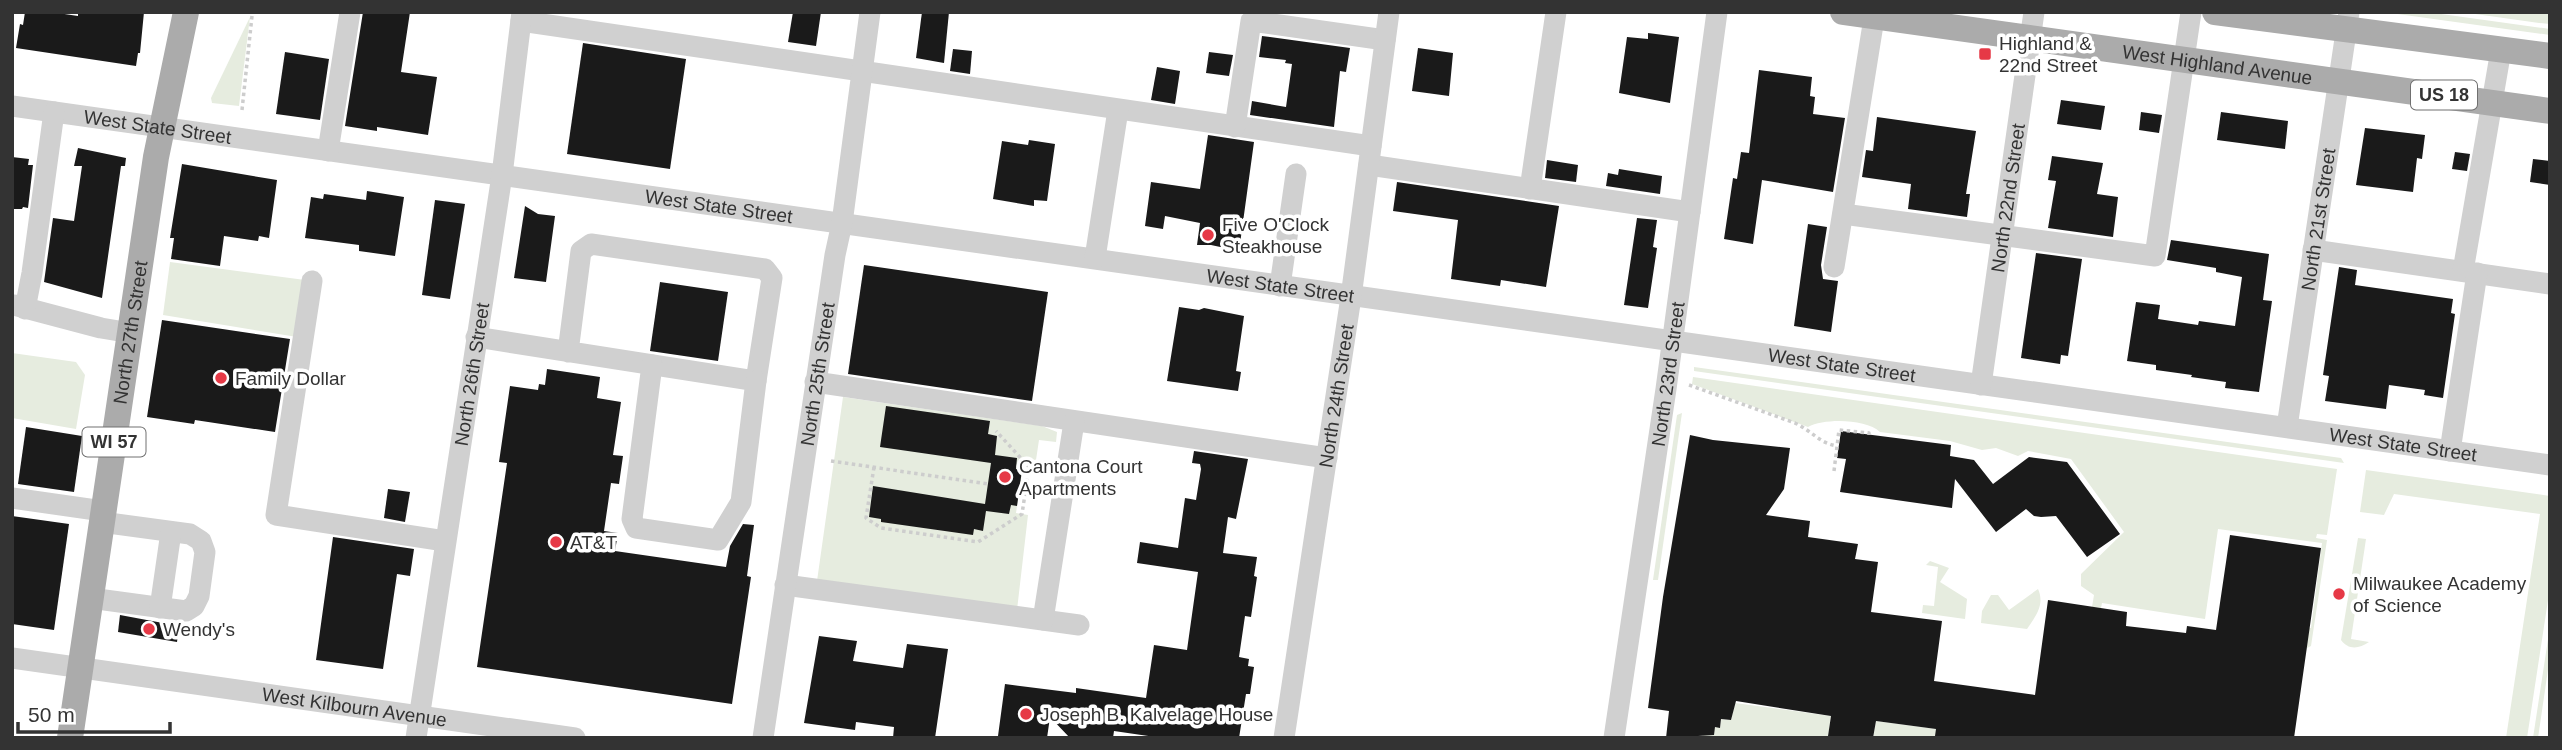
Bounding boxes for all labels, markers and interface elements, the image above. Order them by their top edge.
place label: Highland & 22nd Street [1999,33,2098,76]
street label: West Highland Avenue [2121,41,2314,89]
marker: Highland & 22nd Street [1977,46,1993,62]
road number: US 18 [2411,80,2477,110]
street label: West State Street [82,106,233,148]
street label: North 22nd Street [1987,121,2029,274]
street label: North 21st Street [2298,146,2340,292]
street label: West State Street [644,186,795,227]
place label: Five O'Clock Steakhouse [1222,214,1330,257]
marker: Five O'Clock Steakhouse [1200,227,1216,243]
street label: North 27th Street [110,259,152,406]
street label: West State Street [1205,265,1356,307]
street label: North 26th Street [451,300,493,447]
street label: North 25th Street [797,300,839,447]
street label: North 23rd Street [1648,300,1689,448]
street label: North 24th Street [1315,322,1358,469]
street label: West State Street [1767,345,1917,386]
place label: Family Dollar [235,368,347,389]
marker: Family Dollar [213,370,229,386]
street label: West State Street [2328,424,2479,466]
road number: WI 57 [82,428,146,457]
place label: Cantona Court Apartments [1019,456,1143,499]
marker: Cantona Court Apartments [997,469,1013,485]
place label: AT&T [570,532,618,553]
marker: AT&T [548,534,564,550]
place label: Milwaukee Academy of Science [2353,573,2527,616]
marker: Milwaukee Academy of Science [2331,586,2347,602]
place label: Wendy's [163,619,235,640]
marker: Wendy's [141,621,157,637]
street label: West Kilbourn Avenue [261,684,448,731]
scale bar [18,690,170,734]
text: 50 m [28,703,75,726]
place label: Joseph B. Kalvelage House [1040,704,1273,725]
marker: Joseph B. Kalvelage House [1018,706,1034,722]

